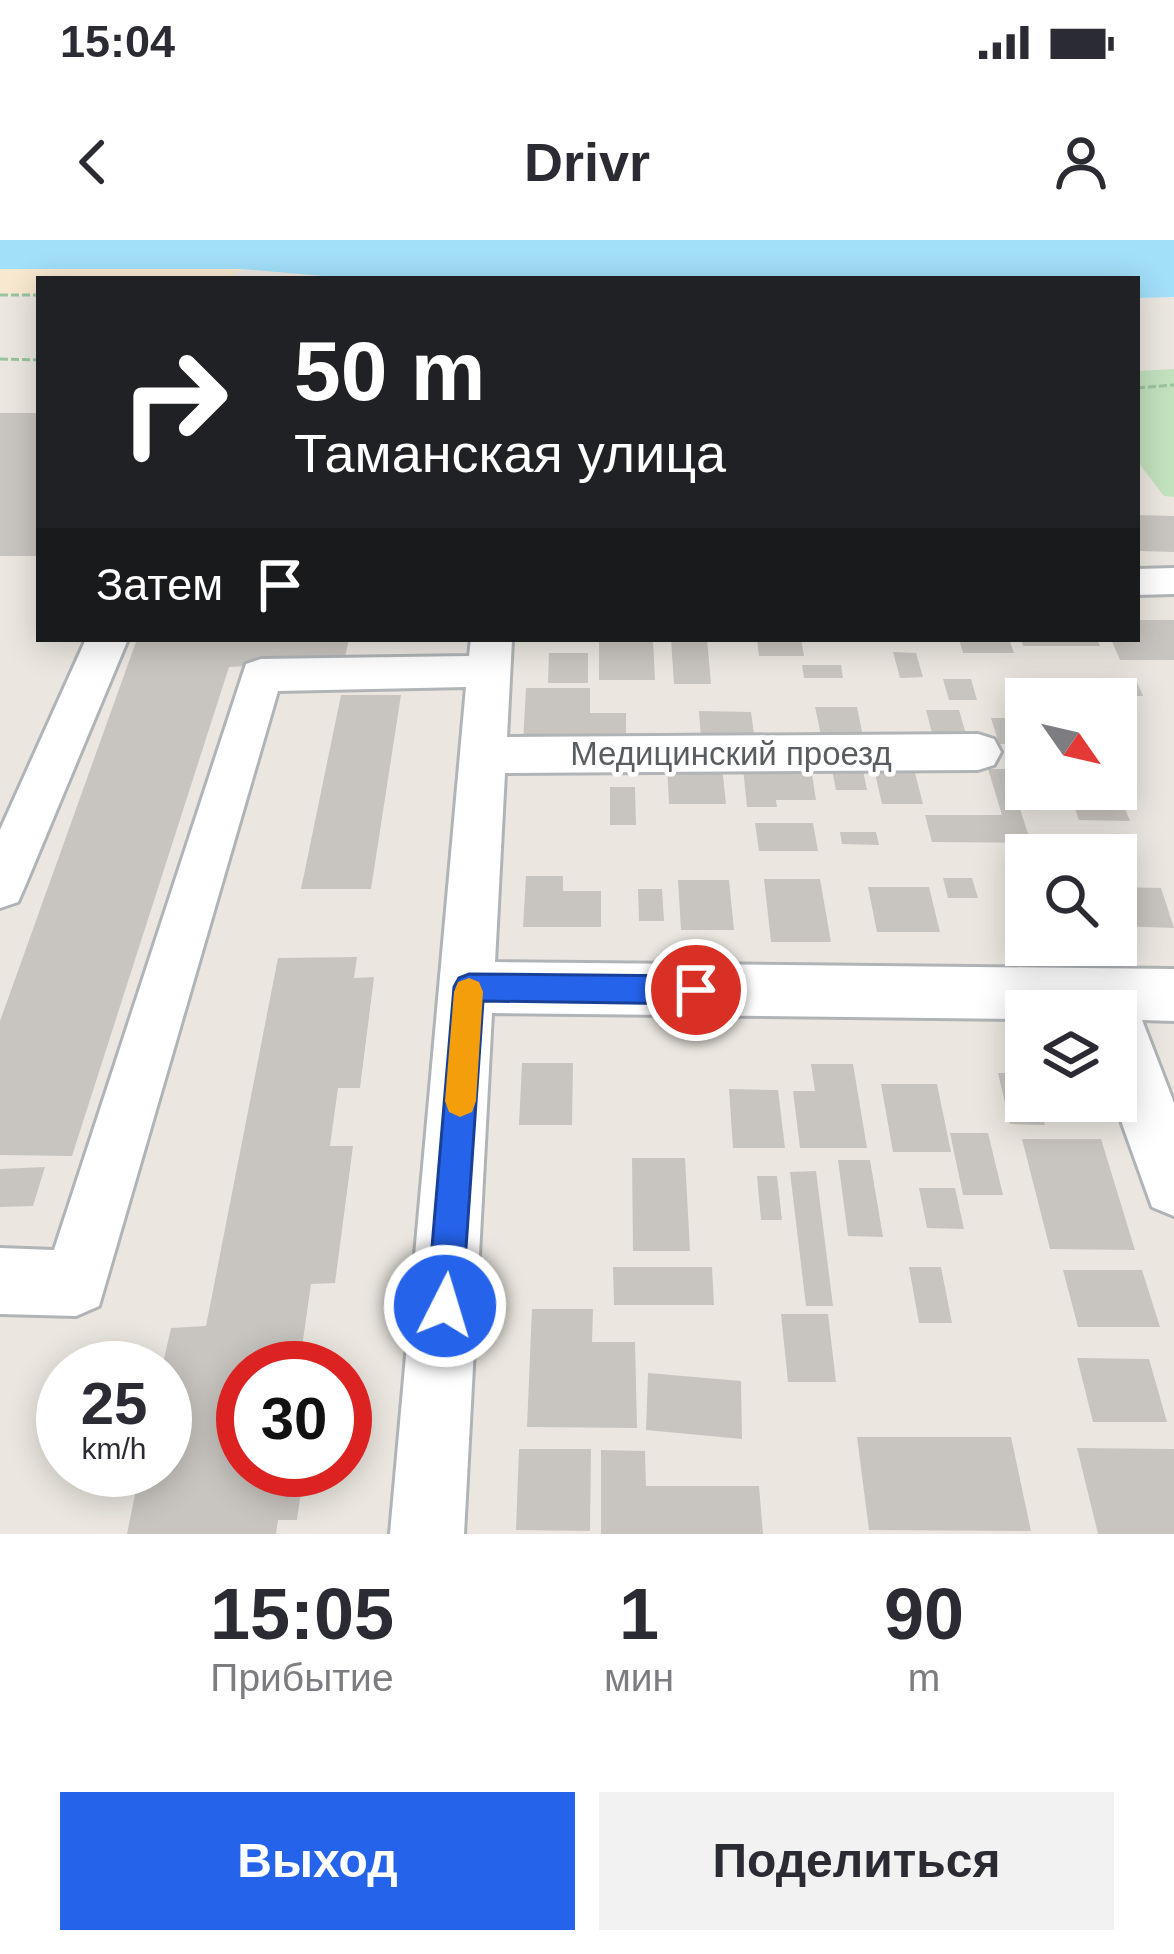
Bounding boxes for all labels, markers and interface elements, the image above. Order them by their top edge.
text: 15:04 [60,16,175,67]
icon: back [60,129,126,195]
icon: person [1048,129,1114,195]
text: Drivr [524,132,650,192]
icon: right [96,324,252,480]
text: 50 m [294,324,485,418]
text: Таманская улица [294,423,726,483]
icon: arrive [247,552,313,618]
text: Затем [96,559,223,610]
north arrow [1005,678,1137,810]
map controls [1005,678,1137,1122]
street label: Медицинский проезд [570,735,892,772]
button: search [1005,834,1137,966]
pin [645,939,747,1041]
icon: arrive [663,957,729,1023]
button: layers [1005,990,1137,1122]
position arrow [382,1243,508,1369]
speed limit sign: 30 [216,1341,372,1497]
text: 25 [81,1370,147,1437]
text: km/h [81,1432,147,1465]
text: 15:05 [210,1574,394,1654]
text: 1 [619,1574,659,1654]
text: 90 [884,1574,964,1654]
text: Прибытие [210,1656,394,1699]
text: мин [604,1656,674,1699]
text: m [908,1656,940,1699]
button: Выход [60,1792,575,1930]
button: Поделиться [599,1792,1114,1930]

